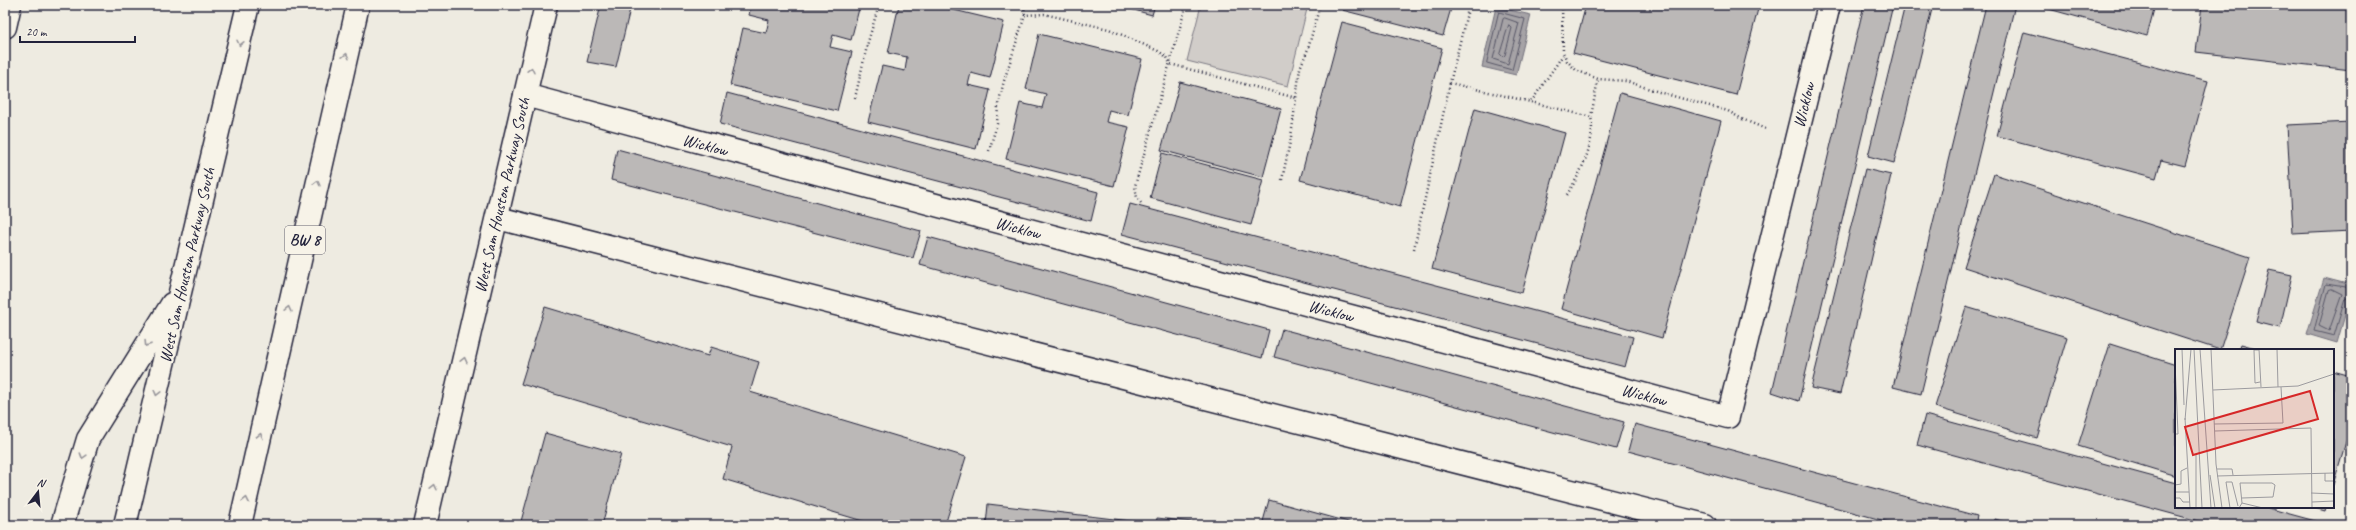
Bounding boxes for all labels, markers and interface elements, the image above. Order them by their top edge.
scale bar [20,18,135,44]
text: 20 m [26,24,48,40]
one-way arrow [236,40,244,46]
one-way arrow [342,53,350,59]
one-way arrow [526,67,534,73]
street label: Wicklow [1788,79,1820,130]
street label: West Sam Houston Parkway South [469,95,535,295]
street label: Wicklow [680,129,731,161]
street label: West Sam Houston Parkway South [154,165,220,365]
one-way arrow [313,180,321,186]
street label: Wicklow [993,212,1044,244]
road number: BW 8 [285,226,325,254]
street label: Wicklow [1306,295,1357,327]
one-way arrow [284,306,292,313]
one-way arrow [144,340,152,347]
inset map [2175,349,2334,508]
one-way arrow [460,357,468,364]
street label: Wicklow [1619,379,1670,411]
one-way arrow [153,389,162,396]
one-way arrow [255,433,264,440]
one-way arrow [79,453,88,460]
north arrow [18,472,58,512]
text: N [36,475,48,491]
one-way arrow [430,484,438,490]
one-way arrow [241,496,249,503]

